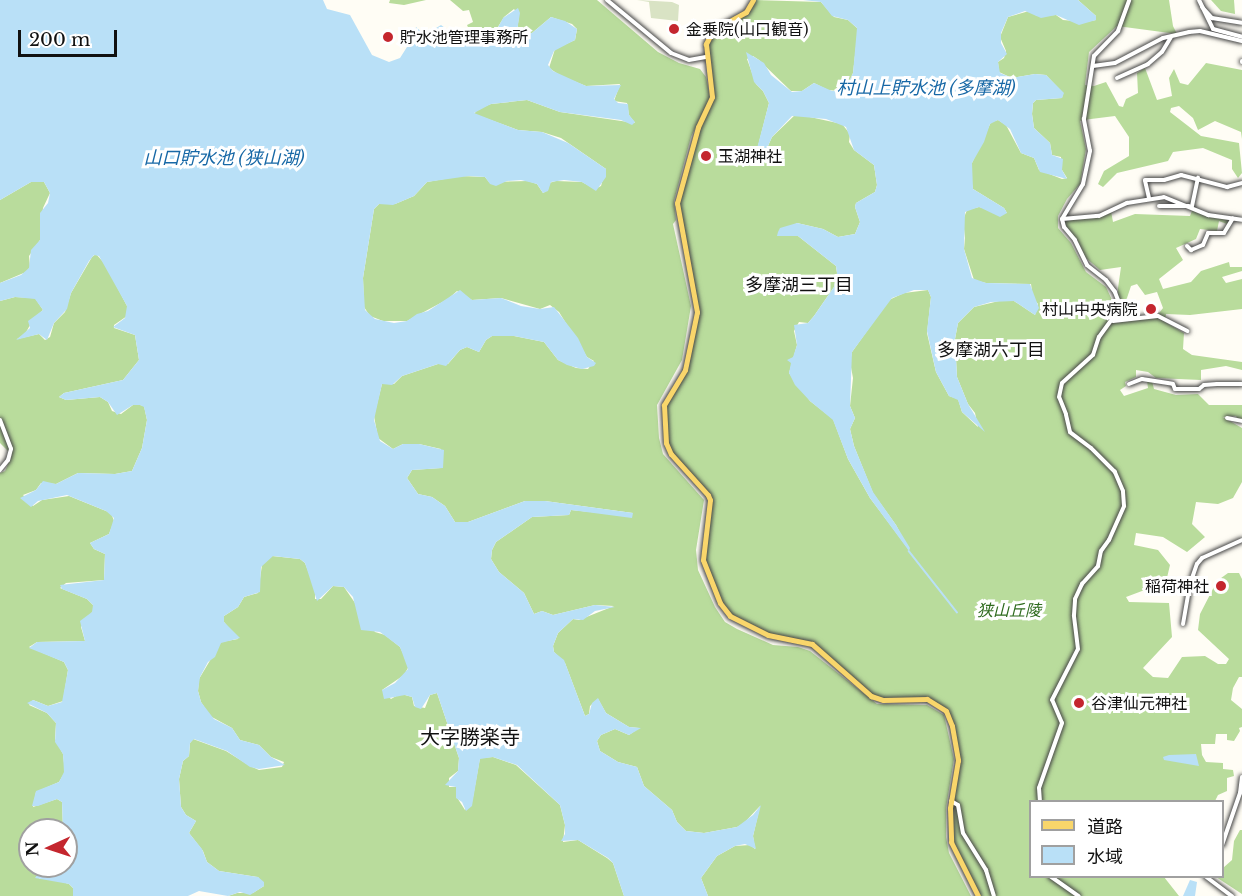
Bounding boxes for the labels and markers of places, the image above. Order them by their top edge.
place label: 金乗院(山口観音) [686,19,809,39]
marker: 金乗院(山口観音) [667,22,681,36]
place label: 貯水池管理事務所 [400,27,528,47]
marker: 貯水池管理事務所 [381,30,395,44]
place label: 玉湖神社 [718,146,782,166]
marker: 玉湖神社 [699,149,713,163]
place label: 村山中央病院 [1042,299,1138,319]
marker: 村山中央病院 [1142,300,1160,318]
place label: 稲荷神社 [1145,576,1209,596]
marker: 稲荷神社 [1214,579,1228,593]
place label: 谷津仙元神社 [1091,693,1187,713]
marker: 谷津仙元神社 [1072,696,1086,710]

